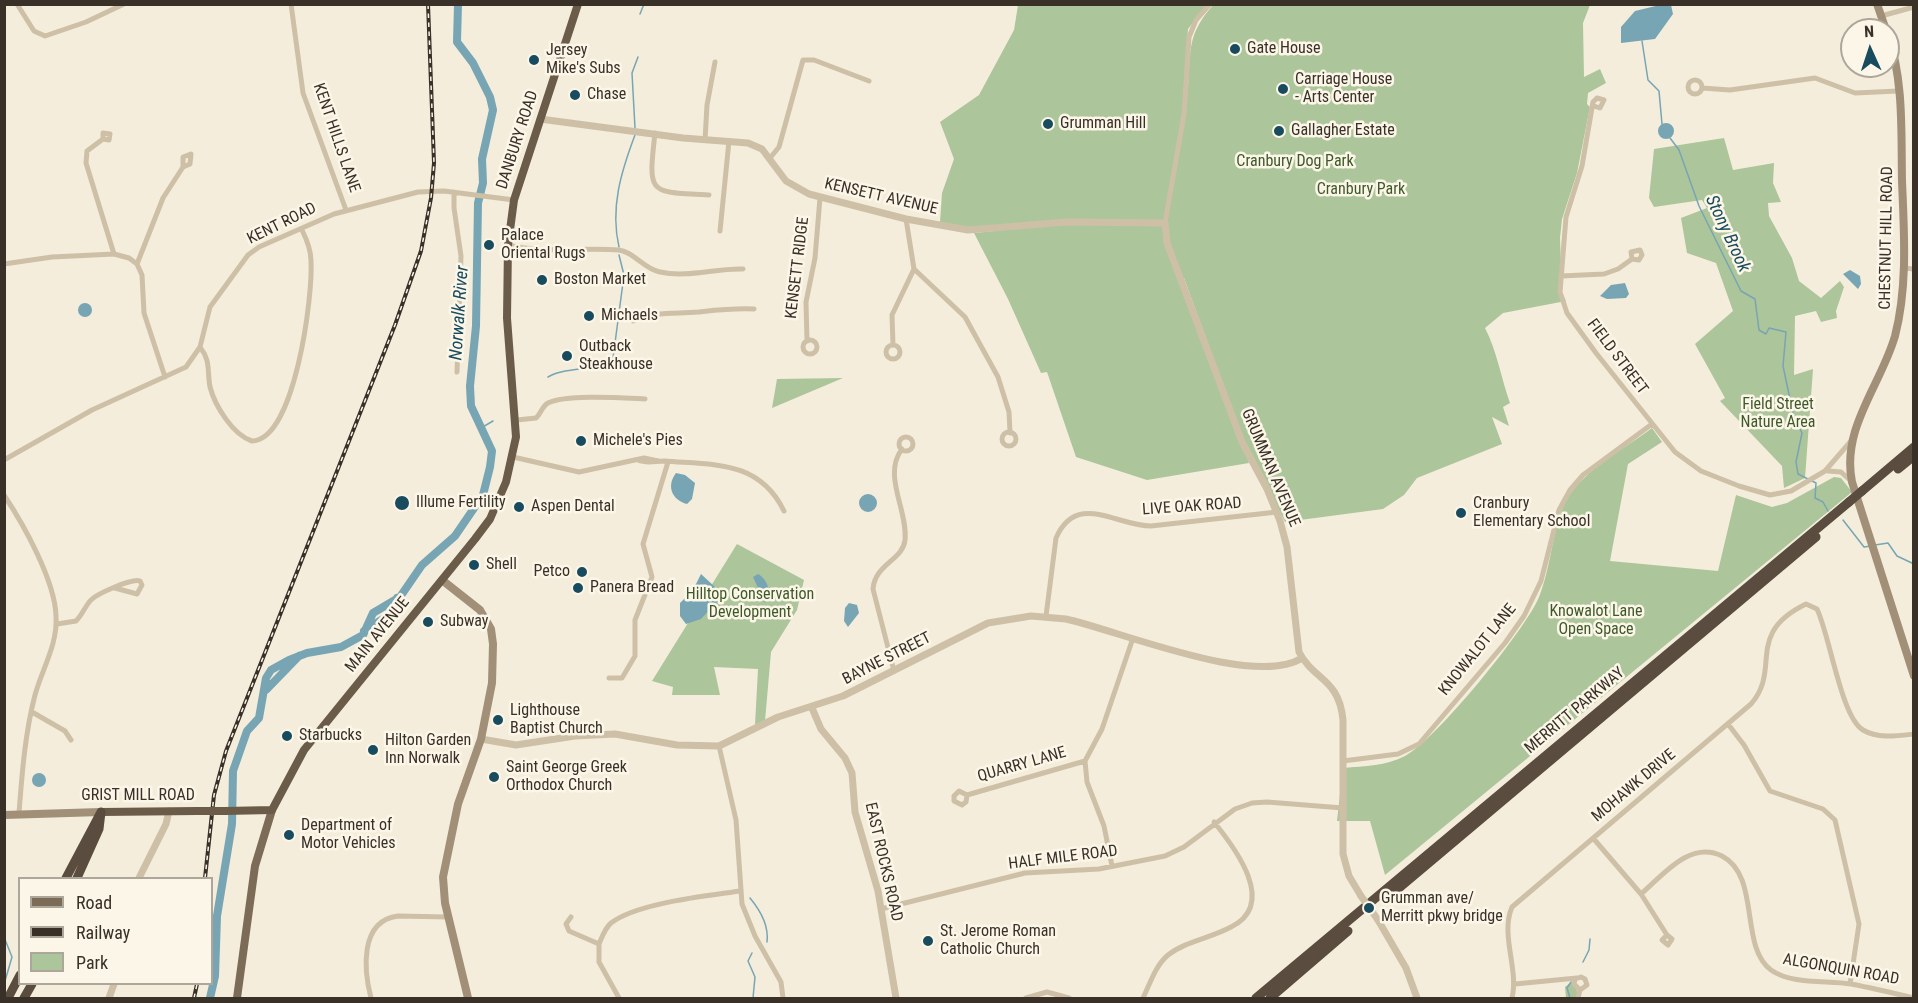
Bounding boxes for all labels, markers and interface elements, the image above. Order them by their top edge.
north arrow [1840,18,1900,78]
text: N [1864,22,1875,41]
place label: Gate House [1247,39,1321,59]
place label: Jersey Mike's Subs [546,41,621,79]
marker: Gate House [1228,42,1242,56]
marker: Jersey Mike's Subs [527,53,541,67]
place label: Carriage House - Arts Center [1295,70,1392,108]
street label: KENT HILLS LANE [308,81,364,195]
marker: Carriage House - Arts Center [1276,82,1290,96]
place label: Chase [587,85,626,105]
street label: DANBURY ROAD [493,88,543,192]
marker: Chase [568,88,582,102]
place label: Grumman Hill [1060,114,1146,134]
marker: Grumman Hill [1041,117,1055,131]
place label: Gallagher Estate [1291,121,1395,141]
marker: Gallagher Estate [1272,124,1286,138]
park label: Cranbury Dog Park [1236,152,1354,172]
street label: CHESTNUT HILL ROAD [1876,166,1898,310]
street label: KENSETT AVENUE [822,175,940,219]
park label: Cranbury Park [1317,180,1405,200]
water label: Stony Brook [1700,192,1754,276]
street label: KENT ROAD [244,199,320,249]
street label: KENSETT RIDGE [782,216,814,320]
place label: Palace Oriental Rugs [501,226,586,264]
marker: Palace Oriental Rugs [482,238,496,252]
water label: Norwalk River [446,265,474,361]
place label: Boston Market [554,270,646,290]
marker: Boston Market [535,273,549,287]
place label: Michaels [601,306,658,326]
marker: Michaels [582,309,596,323]
street label: FIELD STREET [1582,315,1652,399]
place label: Outback Steakhouse [579,337,653,375]
marker: Outback Steakhouse [560,349,574,363]
park label: Field Street Nature Area [1740,395,1816,433]
street label: GRUMMAN AVENUE [1236,406,1304,530]
place label: Michele's Pies [593,431,683,451]
marker: Michele's Pies [574,434,588,448]
place label: Illume Fertility [416,493,506,513]
marker: Illume Fertility [393,494,411,512]
street label: LIVE OAK ROAD [1142,494,1242,520]
place label: Cranbury Elementary School [1473,494,1590,532]
place label: Aspen Dental [531,497,615,517]
marker: Aspen Dental [512,500,526,514]
marker: Cranbury Elementary School [1454,506,1468,520]
place label: Shell [486,555,517,575]
marker: Shell [467,558,481,572]
place label: Petco [534,562,570,582]
marker: Petco [575,565,589,579]
place label: Panera Bread [590,578,674,598]
marker: Panera Bread [571,581,585,595]
park label: Hilltop Conservation Development [686,585,814,623]
street label: MAIN AVENUE [342,593,414,677]
street label: KNOWALOT LANE [1435,600,1521,700]
park label: Knowalot Lane Open Space [1549,602,1643,640]
place label: Subway [440,612,489,632]
marker: Subway [421,615,435,629]
street label: BAYNE STREET [840,629,934,689]
street label: MERRITT PARKWAY [1521,664,1629,758]
place label: Lighthouse Baptist Church [510,701,603,739]
marker: Lighthouse Baptist Church [491,713,505,727]
place label: Starbucks [299,726,362,746]
marker: Starbucks [280,729,294,743]
place label: Hilton Garden Inn Norwalk [385,731,471,769]
marker: Hilton Garden Inn Norwalk [366,743,380,757]
street label: QUARRY LANE [976,743,1068,787]
street label: MOHAWK DRIVE [1588,745,1680,827]
place label: Saint George Greek Orthodox Church [506,758,627,796]
marker: Saint George Greek Orthodox Church [487,770,501,784]
street label: GRIST MILL ROAD [81,786,195,806]
street label: EAST ROCKS ROAD [860,801,906,923]
place label: Department of Motor Vehicles [301,816,396,854]
marker: Department of Motor Vehicles [282,828,296,842]
street label: HALF MILE ROAD [1007,842,1119,874]
legend [18,877,213,985]
place label: Grumman ave/ Merritt pkwy bridge [1381,889,1503,927]
text: Road [76,892,112,913]
marker: Grumman ave/ Merritt pkwy bridge [1362,901,1376,915]
text: Railway [76,922,130,943]
place label: St. Jerome Roman Catholic Church [940,922,1056,960]
marker: St. Jerome Roman Catholic Church [921,934,935,948]
street label: ALGONQUIN ROAD [1781,950,1901,990]
text: Park [76,952,108,973]

